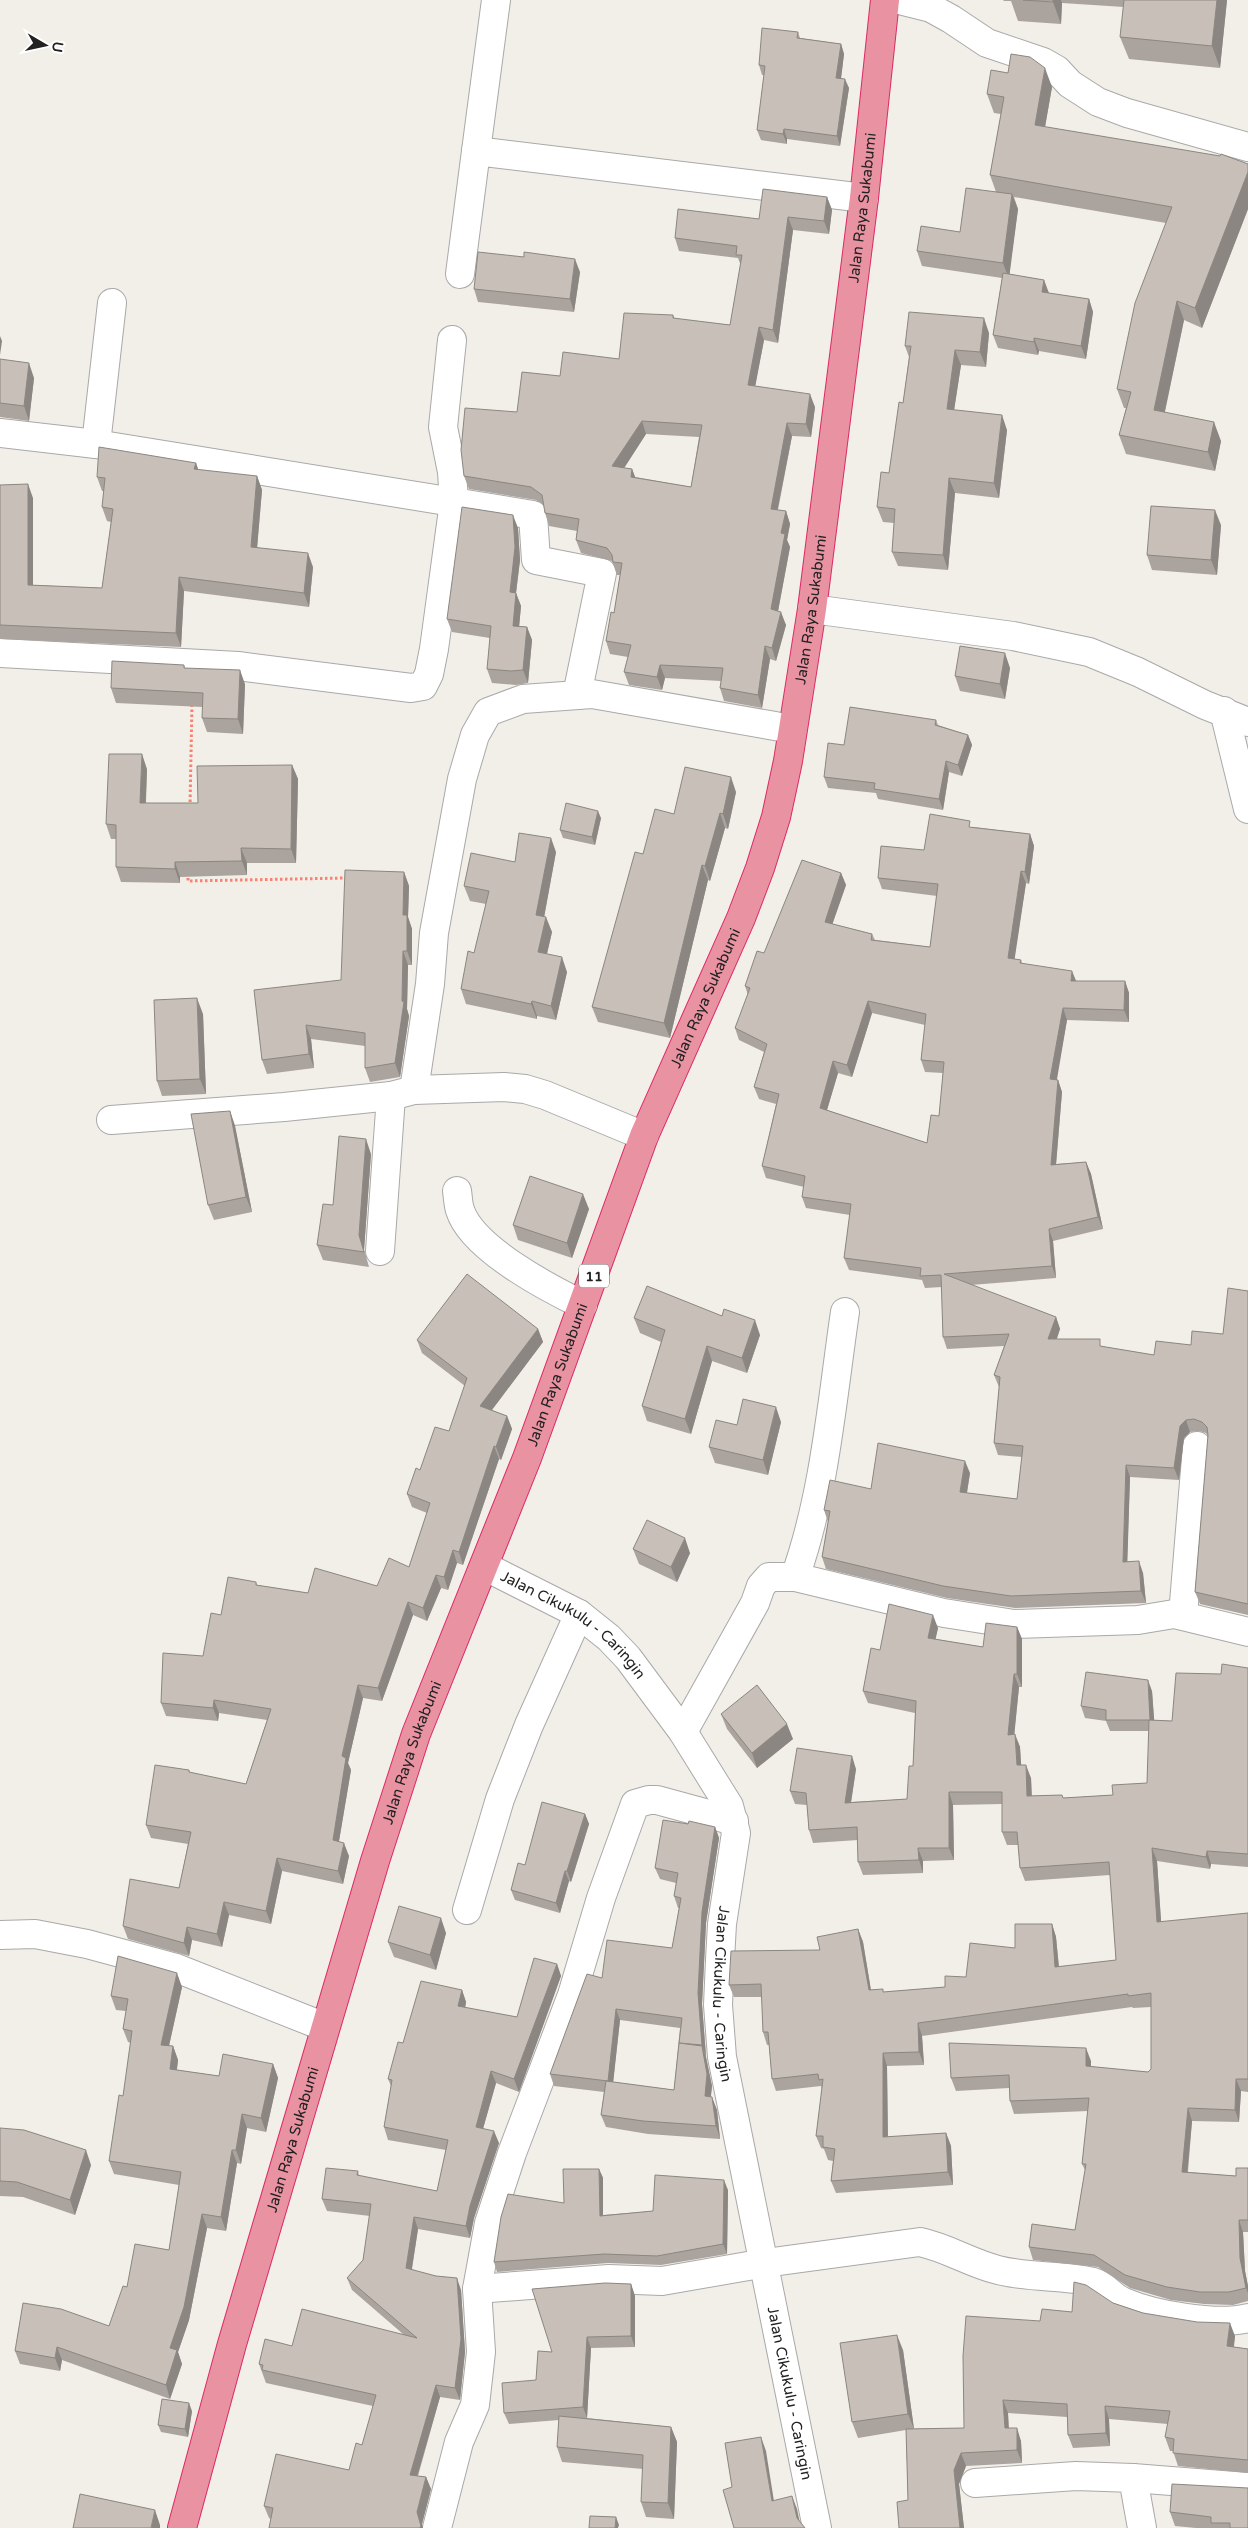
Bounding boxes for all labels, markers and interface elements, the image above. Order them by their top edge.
north arrow [20,20,70,70]
text: U [48,40,67,54]
street label: Jalan Raya Sukabumi [844,132,880,284]
street label: Jalan Raya Sukabumi [791,534,830,686]
street label: Jalan Raya Sukabumi [667,925,744,1071]
road number: 11 [579,1264,609,1288]
street label: Jalan Raya Sukabumi [523,1301,591,1449]
street label: Jalan Cikukulu - Caringin [498,1567,649,1682]
street label: Jalan Raya Sukabumi [378,1678,445,1826]
street label: Jalan Cikukulu - Caringin [709,1905,736,2083]
street label: Jalan Raya Sukabumi [263,2065,323,2214]
street label: Jalan Cikukulu - Caringin [764,2305,816,2481]

